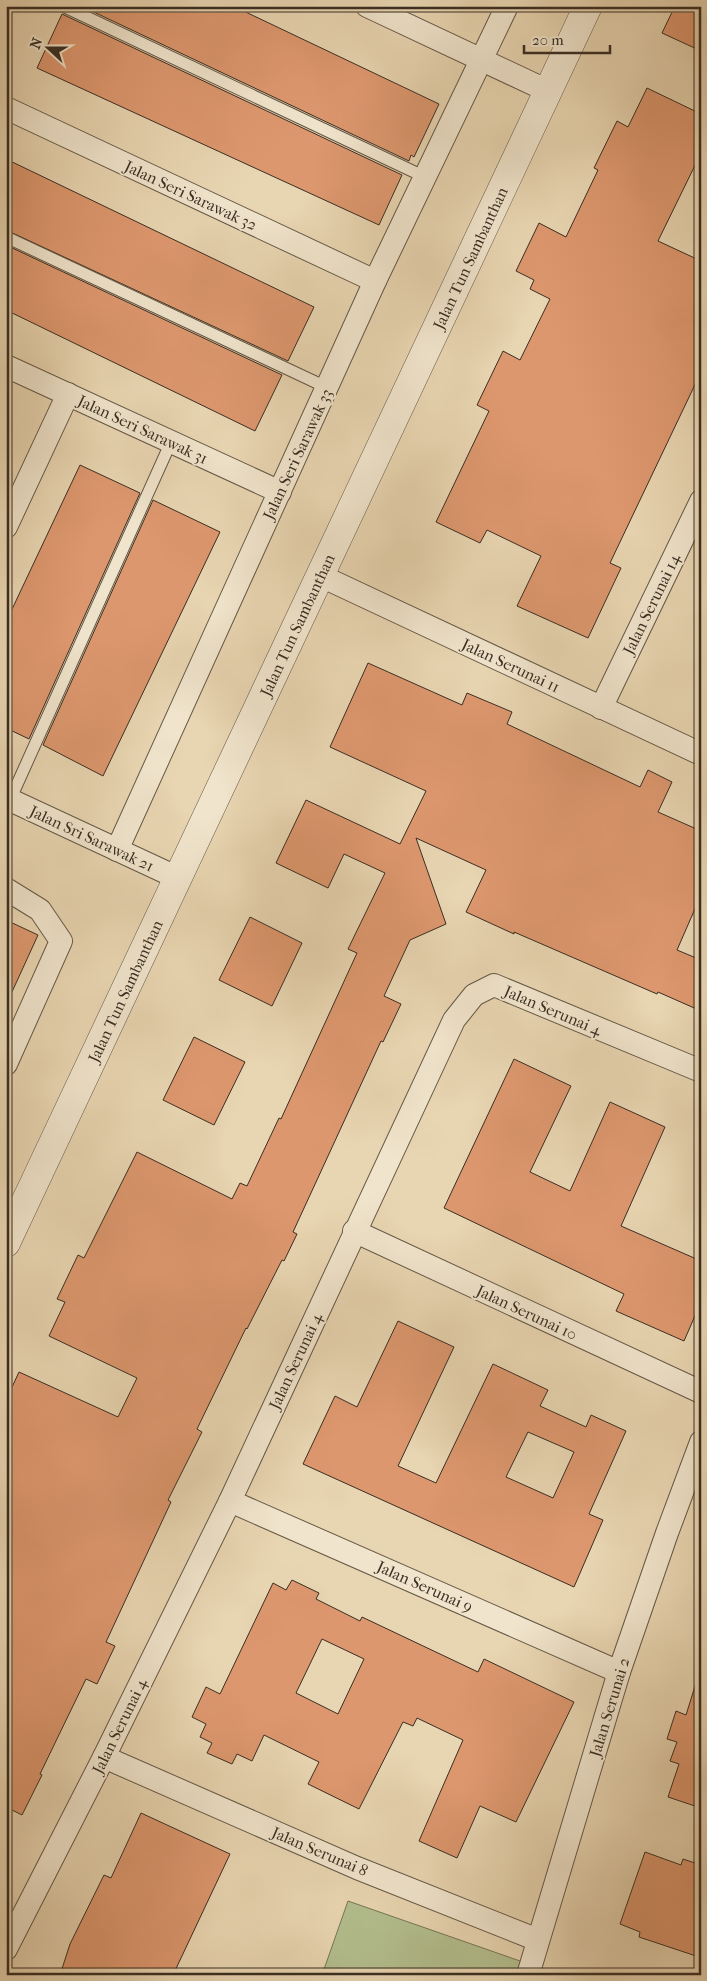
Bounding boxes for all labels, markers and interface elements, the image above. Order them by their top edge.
north arrow [22,22,72,72]
scale bar [524,22,611,54]
text: 20 m [532,31,564,49]
text: N [26,35,46,52]
street label: Jalan Seri Sarawak 32 [120,156,260,234]
street label: Jalan Tun Sambanthan [428,183,512,334]
street label: Jalan Seri Sarawak 33 [258,386,336,524]
street label: Jalan Seri Sarawak 31 [73,390,211,468]
street label: Jalan Tun Sambanthan [255,550,339,701]
street label: Jalan Serunai 14 [618,550,684,659]
street label: Jalan Serunai 11 [457,634,563,696]
street label: Jalan Sri Sarawak 21 [25,800,157,876]
street label: Jalan Tun Sambanthan [83,916,167,1067]
street label: Jalan Serunai 4 [499,981,605,1040]
street label: Jalan Serunai 10 [472,1280,580,1344]
street label: Jalan Serunai 4 [264,1310,326,1414]
street label: Jalan Serunai 9 [372,1556,476,1616]
street label: Jalan Serunai 2 [585,1655,634,1761]
street label: Jalan Serunai 4 [87,1675,151,1779]
street label: Jalan Serunai 8 [267,1822,371,1880]

